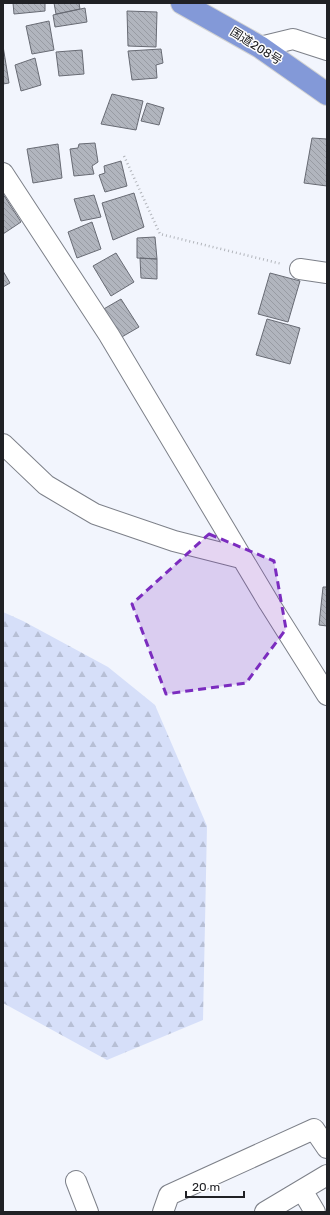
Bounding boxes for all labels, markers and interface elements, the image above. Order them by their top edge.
street label: 国道208号 [228,25,284,67]
scale bar [186,1173,244,1199]
text: 20 m [192,1180,220,1194]

